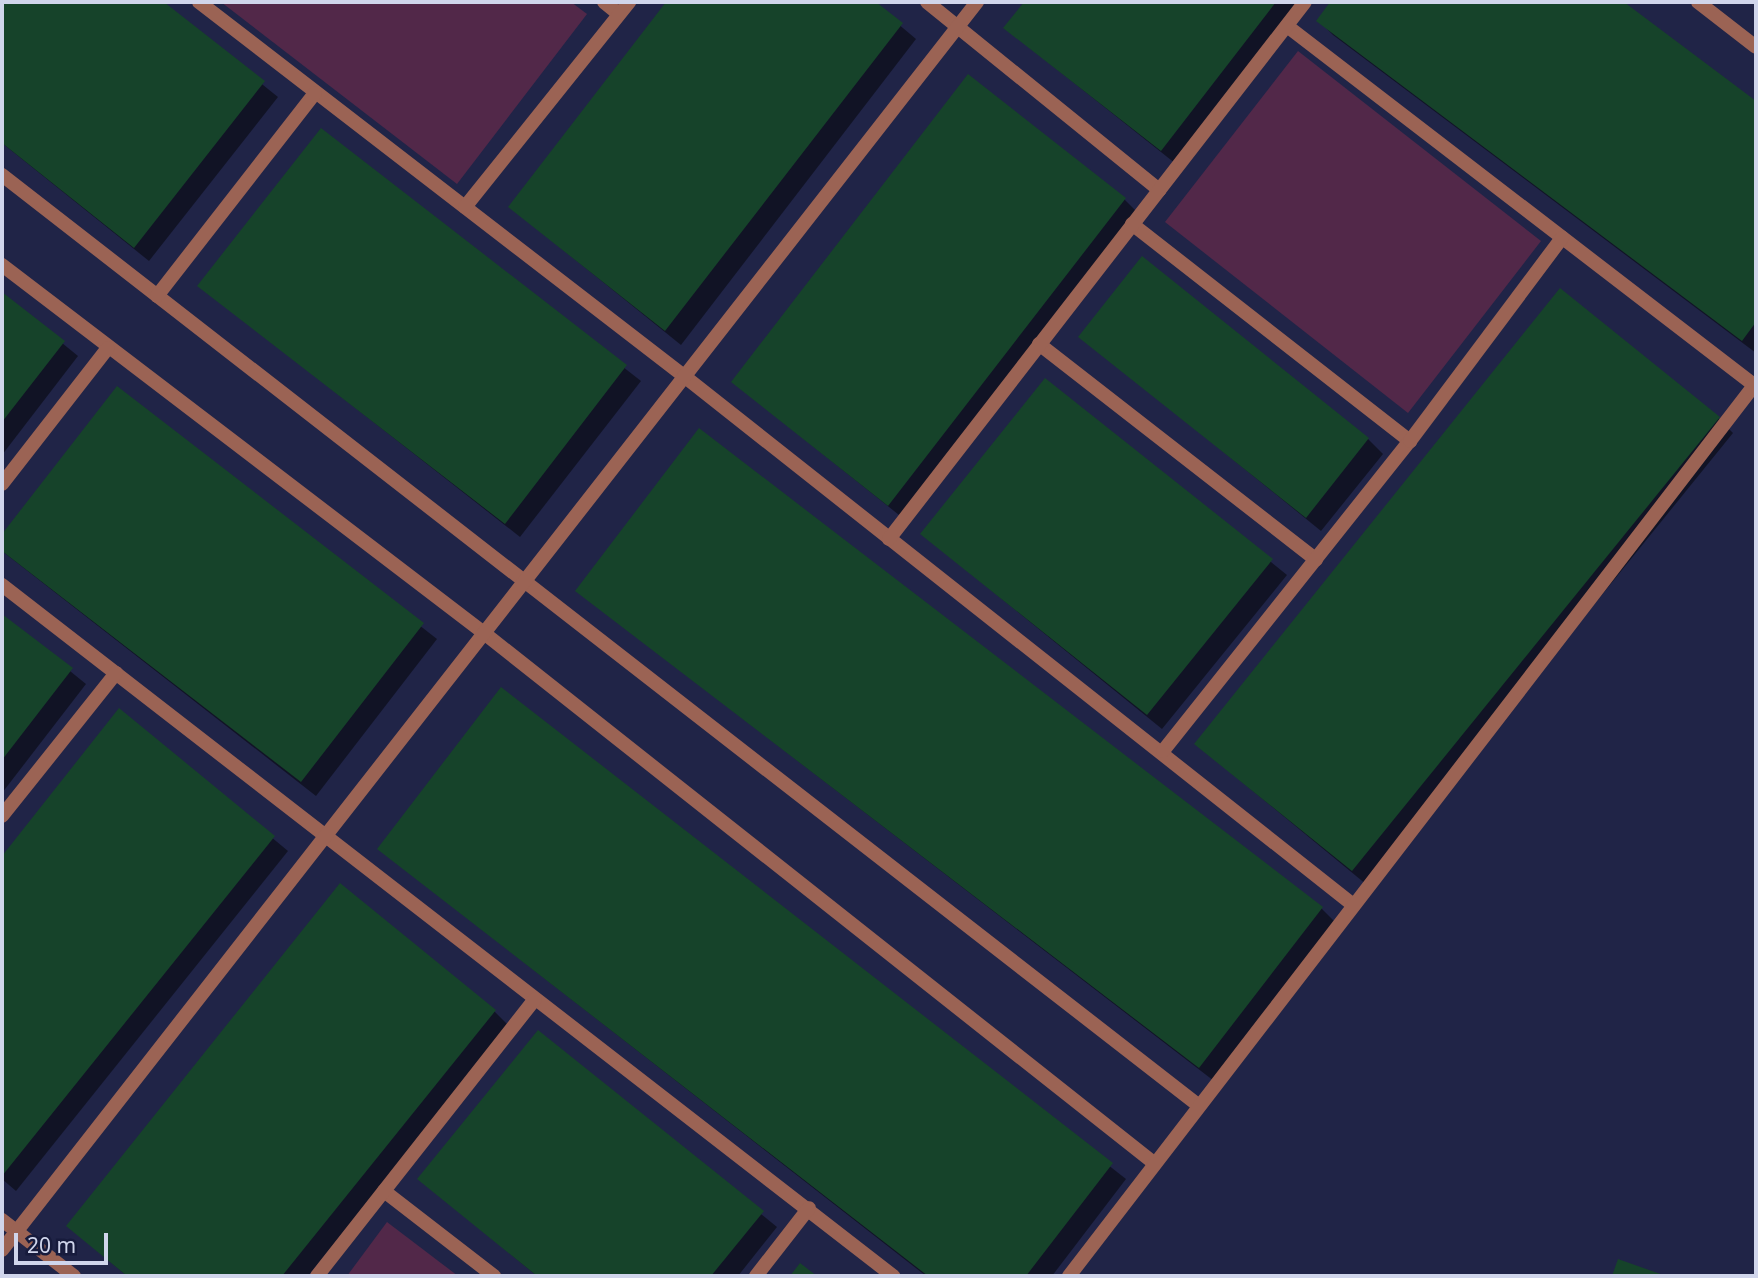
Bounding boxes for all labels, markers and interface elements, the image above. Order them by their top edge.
scale bar [18,1218,112,1262]
text: 20 m [27,1231,76,1259]

